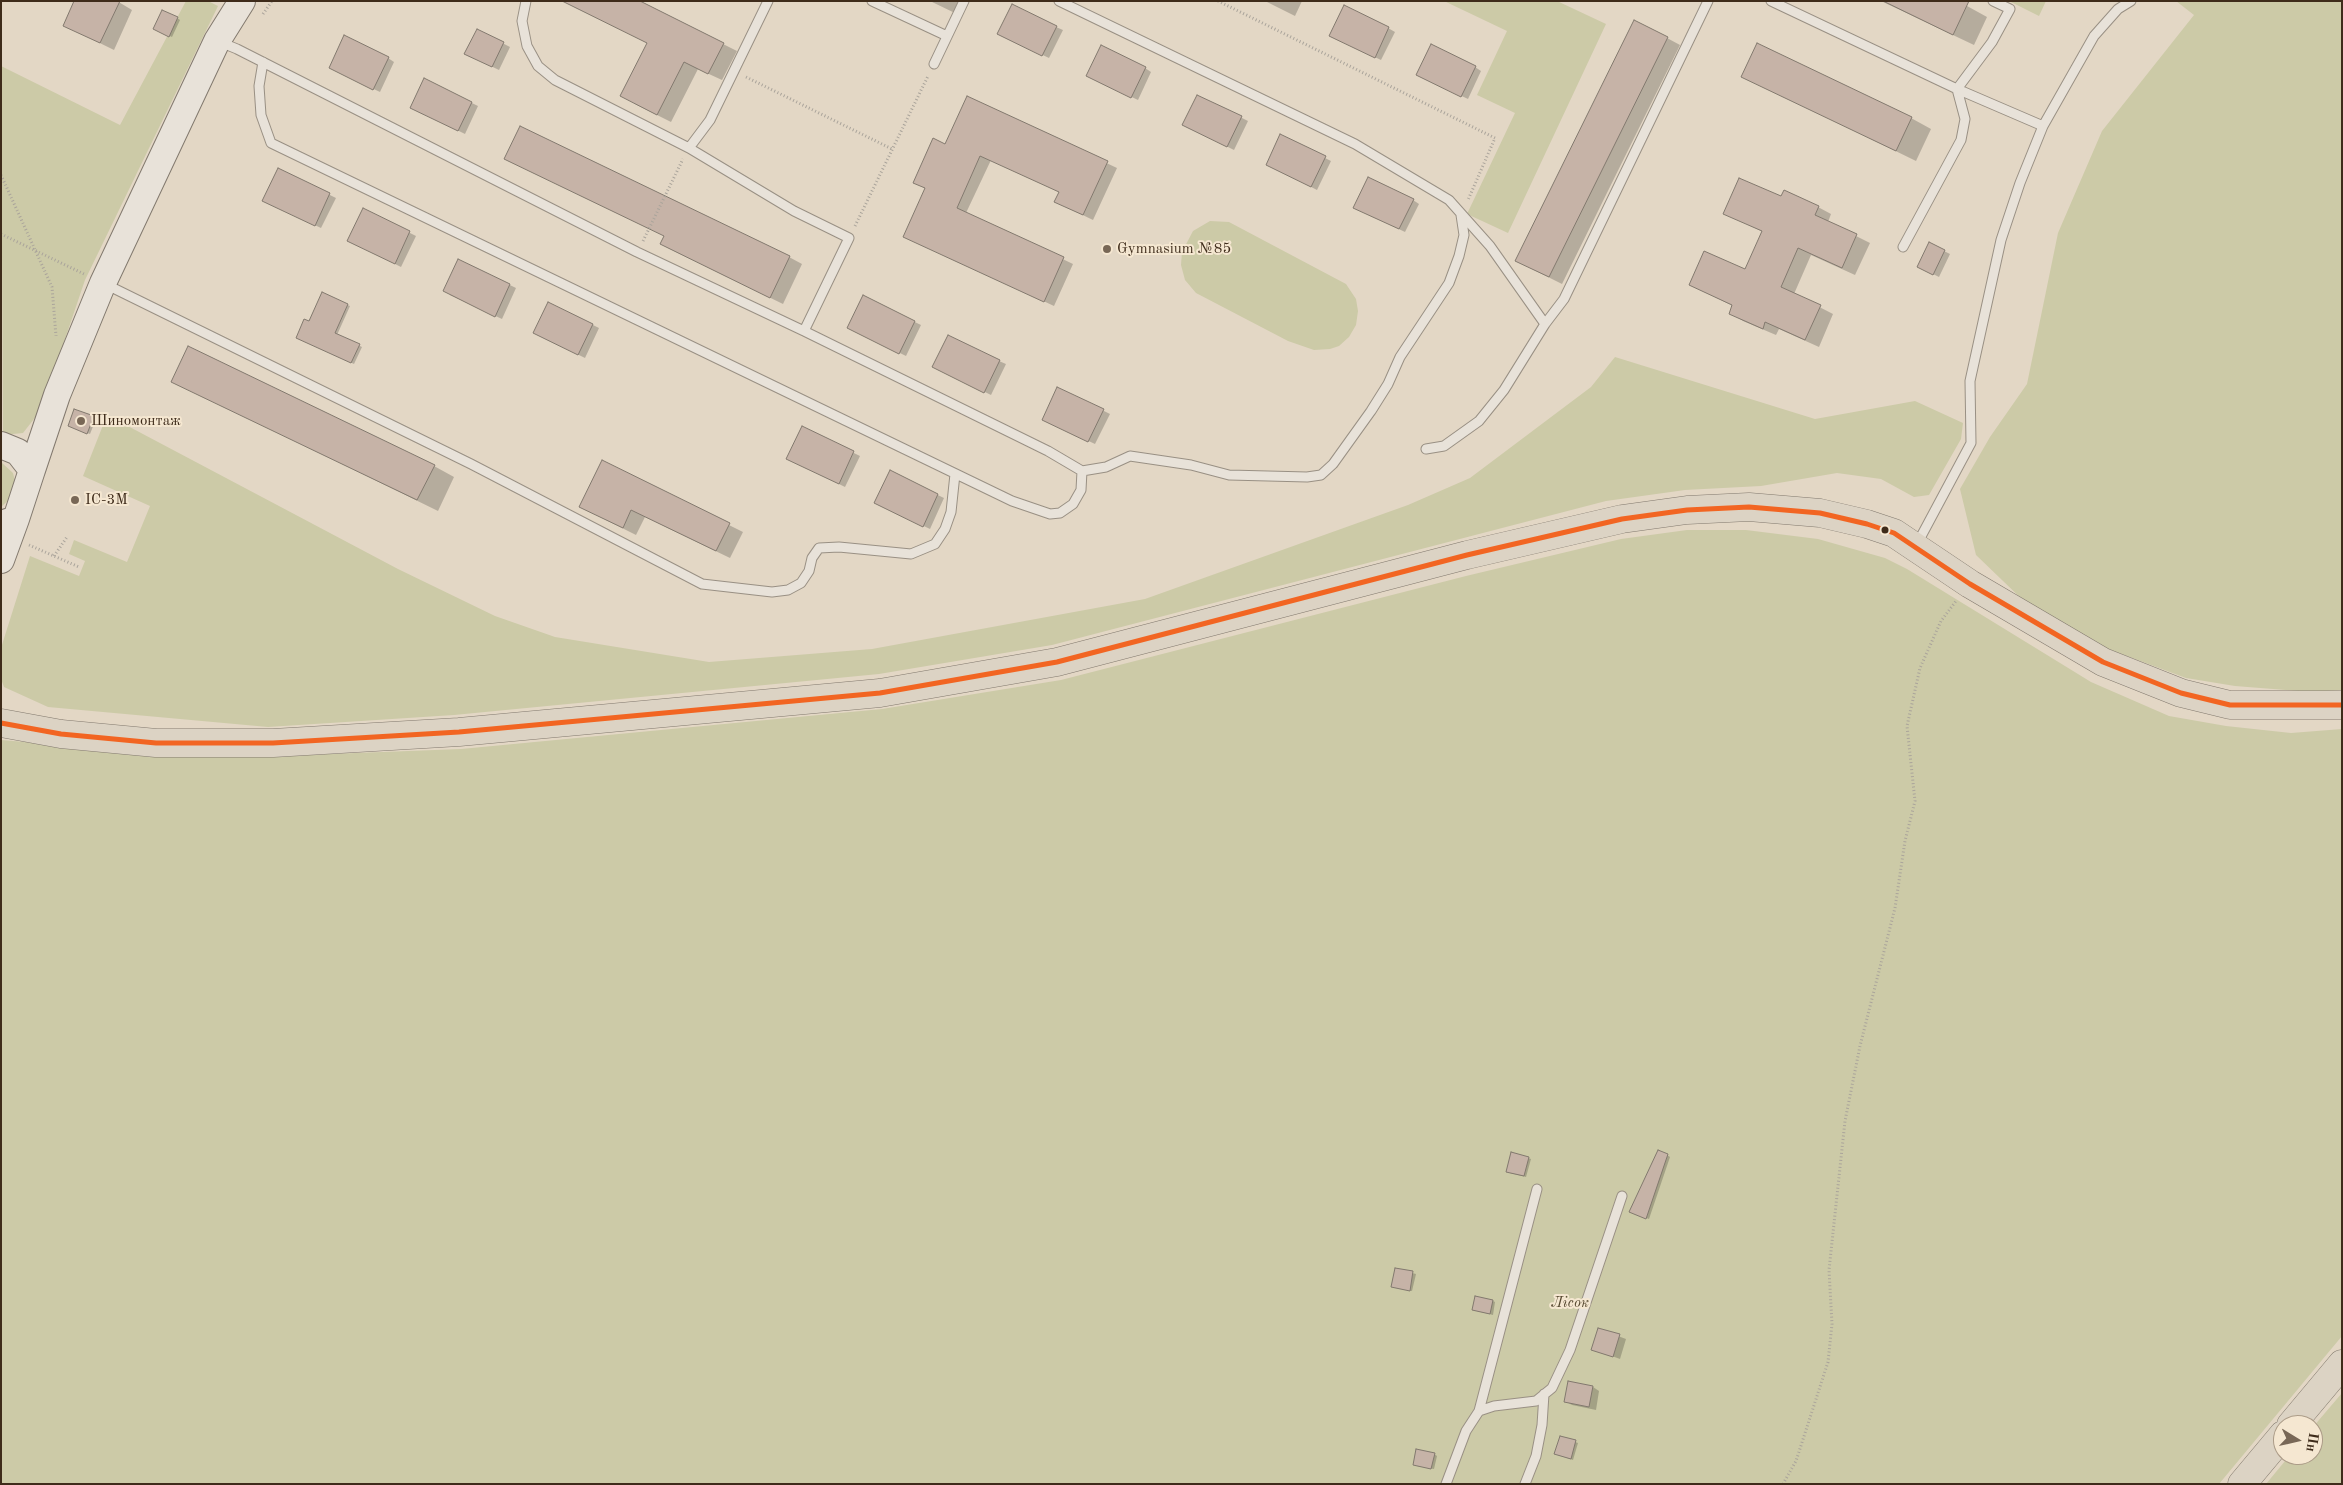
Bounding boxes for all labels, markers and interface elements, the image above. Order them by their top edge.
place label: Gymnasium №85 [1117,240,1231,258]
marker: Gymnasium №85 [1101,243,1113,255]
place label: Шиномонтаж [91,412,181,430]
marker: Шиномонтаж [75,415,87,427]
place label: ІС-3М [85,491,128,509]
marker: ІС-3М [69,494,81,506]
unlabelled marker [1880,525,1890,535]
park label: Лісок [1551,1294,1589,1312]
north arrow [2273,1415,2323,1465]
text: Пн [2303,1432,2320,1453]

